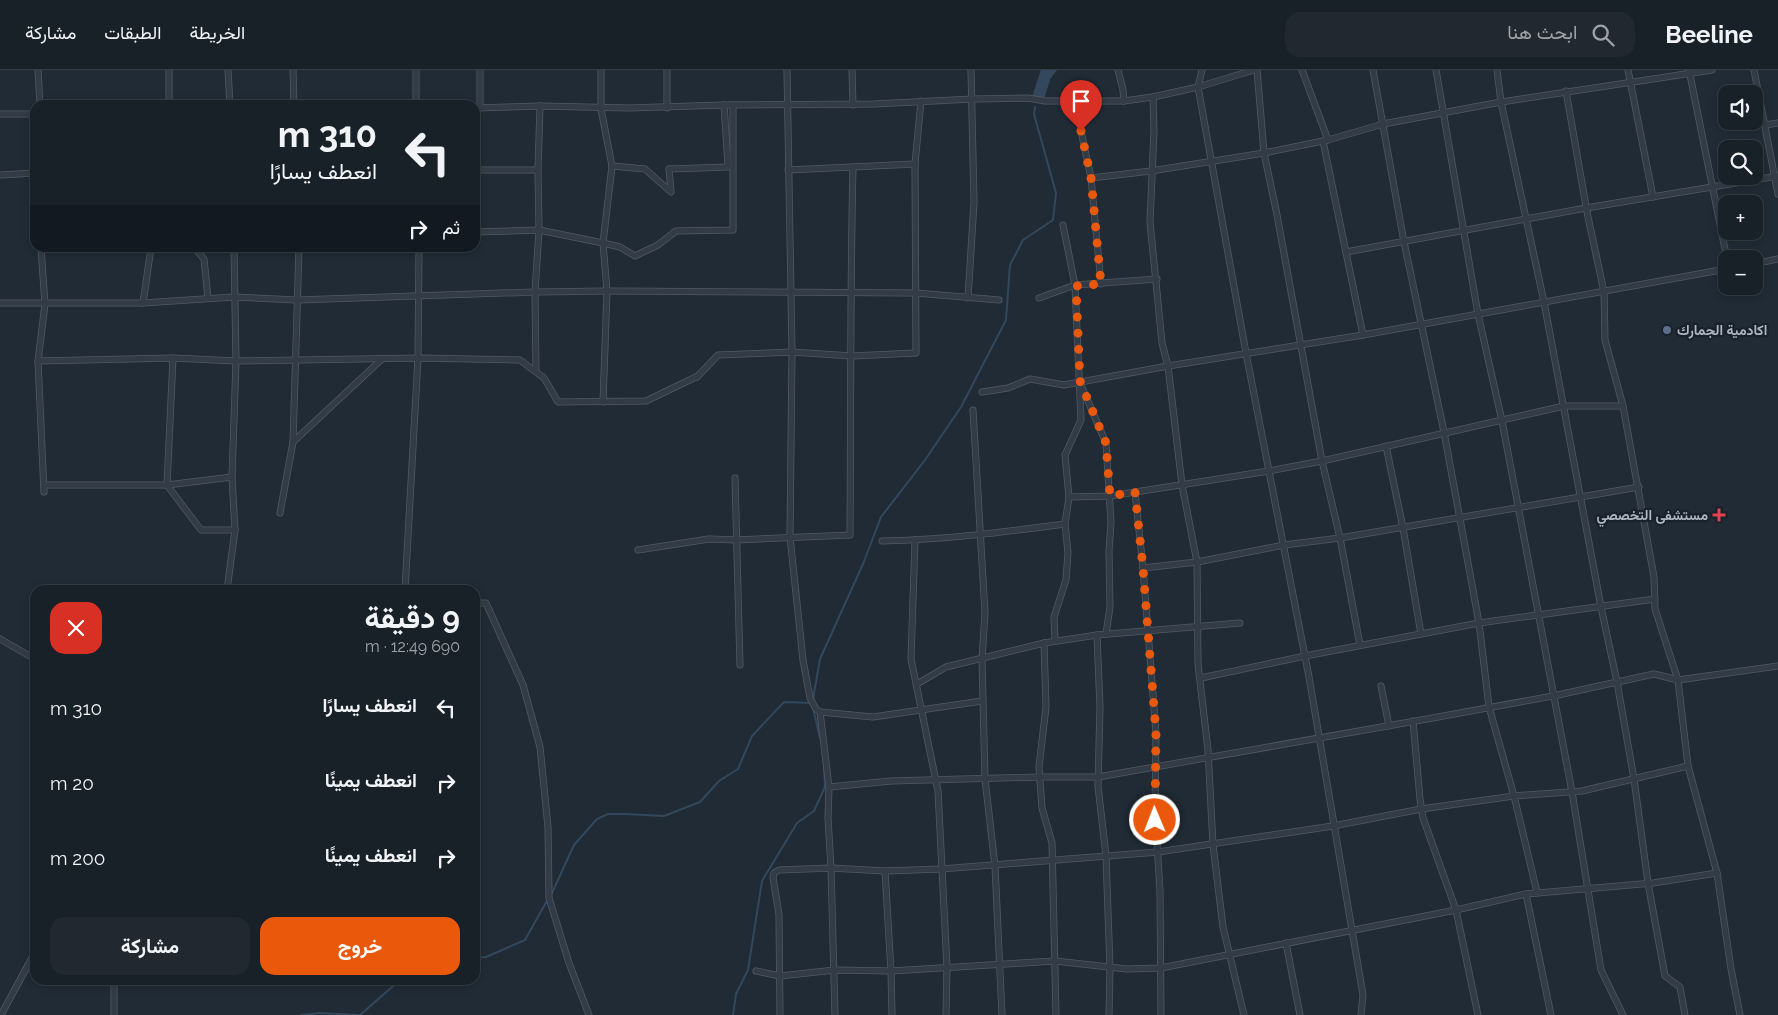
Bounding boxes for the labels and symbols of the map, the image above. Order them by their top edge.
pin [1060,80,1102,131]
place label: اكادمية الجمارك [1677,322,1767,339]
marker: اكادمية الجمارك [1661,324,1673,336]
place label: مستشفى التخصصي [1596,507,1708,527]
marker: مستشفى التخصصي [1712,508,1726,522]
position arrow [1128,793,1180,845]

